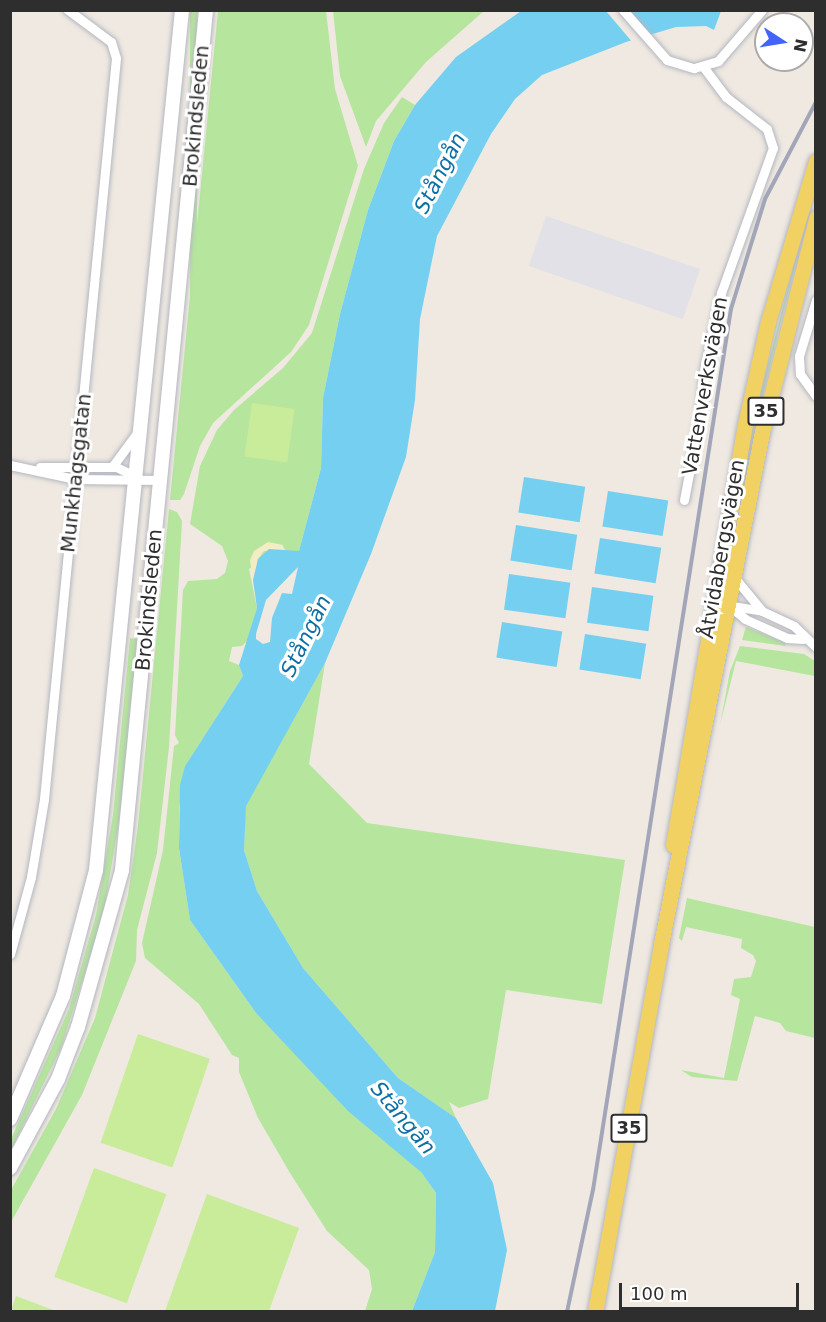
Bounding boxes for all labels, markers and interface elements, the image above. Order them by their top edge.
north arrow [754,12,814,72]
text: N [789,37,811,54]
street label: Brokindsleden [178,44,214,188]
water label: Stångån [409,128,471,218]
street label: Vattenverksvägen [677,295,733,477]
street label: Munkhagsgatan [56,392,96,554]
road number: 35 [746,396,786,426]
street label: Åtvidabergsvägen [694,457,750,641]
street label: Brokindsleden [131,528,167,672]
water label: Stångån [276,591,336,681]
water label: Stångån [365,1076,441,1160]
road number: 35 [610,1113,648,1143]
scale bar [622,1271,802,1309]
text: 100 m [630,1283,688,1304]

